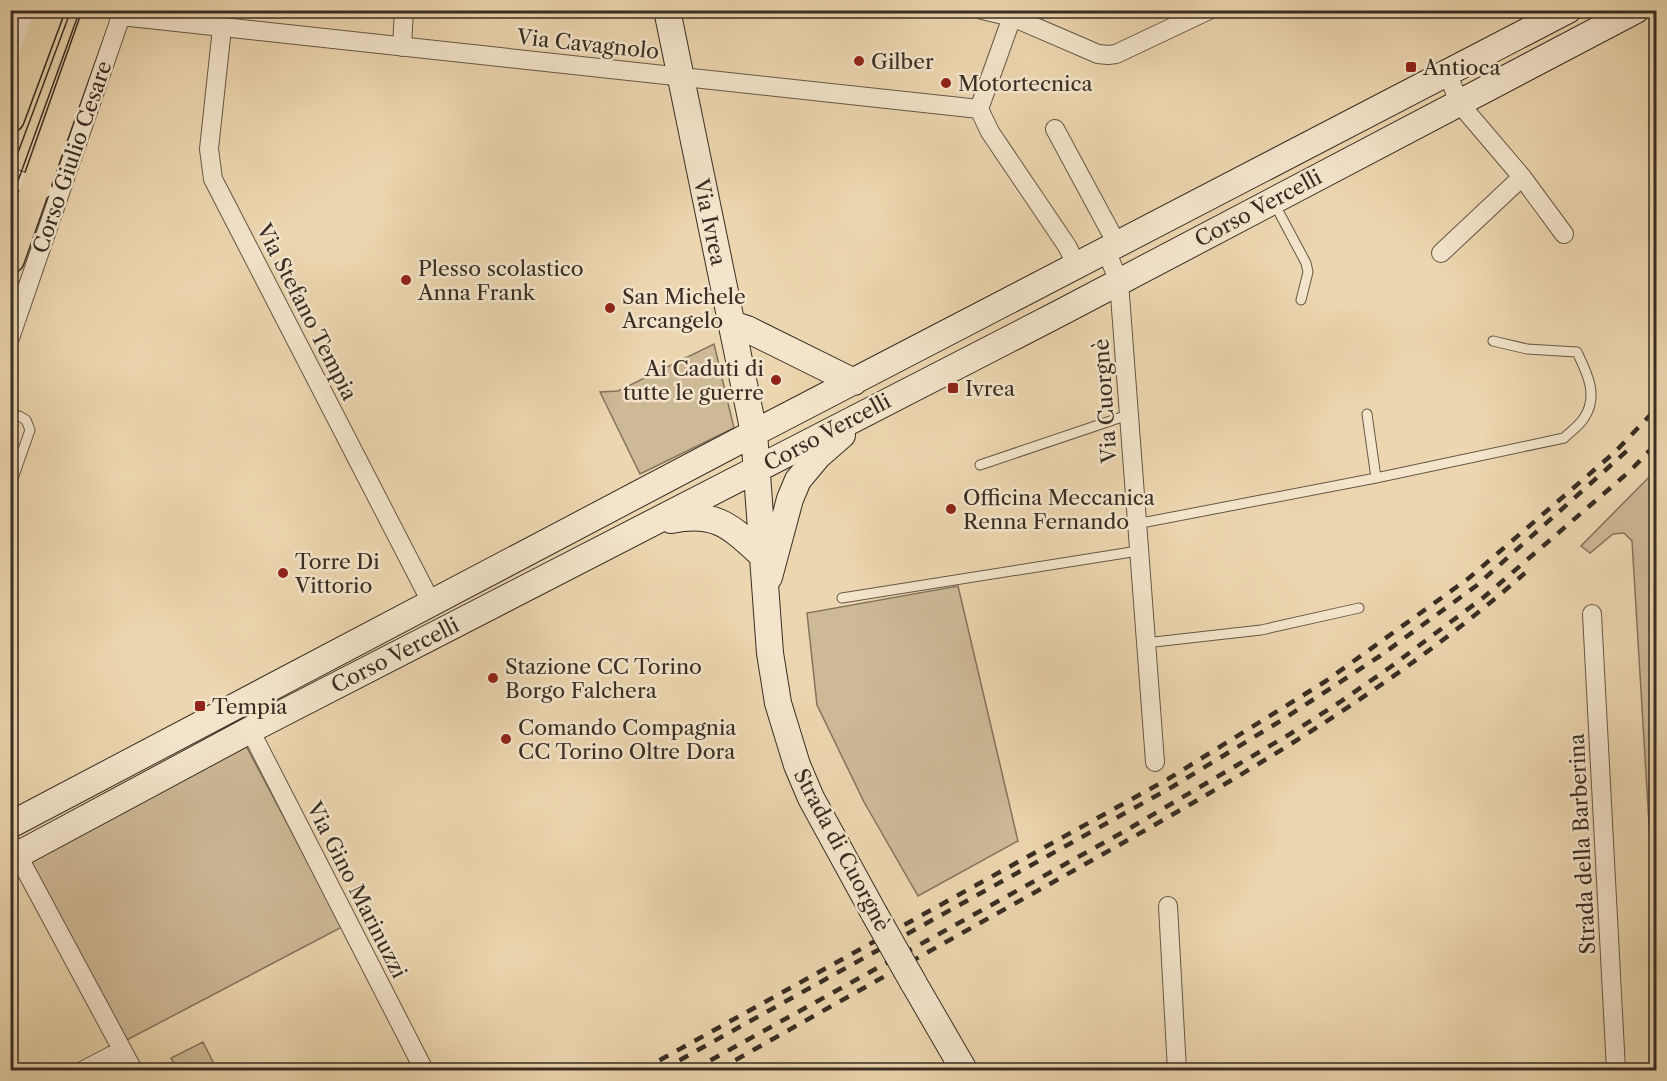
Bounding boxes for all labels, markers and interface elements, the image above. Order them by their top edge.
street label: Via Cavagnolo [515,24,660,64]
place label: Gilber [871,49,934,74]
marker: Gilber [852,54,866,68]
place label: Antioca [1422,55,1501,80]
street label: Corso Giulio Cesare [27,58,117,256]
marker: Antioca [1404,60,1418,74]
place label: Motortecnica [958,71,1093,96]
marker: Motortecnica [939,76,953,90]
street label: Corso Vercelli [1190,164,1326,252]
street label: Via Ivrea [688,175,732,269]
street label: Via Stefano Tempia [251,219,363,405]
place label: Plesso scolastico Anna Frank [417,256,584,305]
marker: Plesso scolastico Anna Frank [399,273,413,287]
place label: San Michele Arcangelo [621,284,746,333]
marker: San Michele Arcangelo [603,301,617,315]
street label: Via Cuorgnè [1088,338,1122,465]
place label: Ai Caduti di tutte le guerre [623,356,764,405]
marker: Ai Caduti di tutte le guerre [769,373,783,387]
place label: Ivrea [965,376,1016,401]
marker: Ivrea [946,381,960,395]
street label: Corso Vercelli [759,388,895,476]
place label: Officina Meccanica Renna Fernando [963,485,1156,534]
marker: Officina Meccanica Renna Fernando [944,502,958,516]
place label: Torre Di Vittorio [294,549,380,598]
marker: Torre Di Vittorio [276,566,290,580]
street label: Corso Vercelli [327,612,463,698]
place label: Stazione CC Torino Borgo Falchera [505,654,702,703]
marker: Stazione CC Torino Borgo Falchera [486,671,500,685]
place label: Tempia [212,694,288,719]
marker: Tempia [193,699,207,713]
place label: Comando Compagnia CC Torino Oltre Dora [518,715,737,764]
marker: Comando Compagnia CC Torino Oltre Dora [499,732,513,746]
street label: Strada della Barberina [1564,732,1600,955]
street label: Strada di Cuorgnè [789,764,895,936]
street label: Via Gino Marinuzzi [301,797,412,982]

